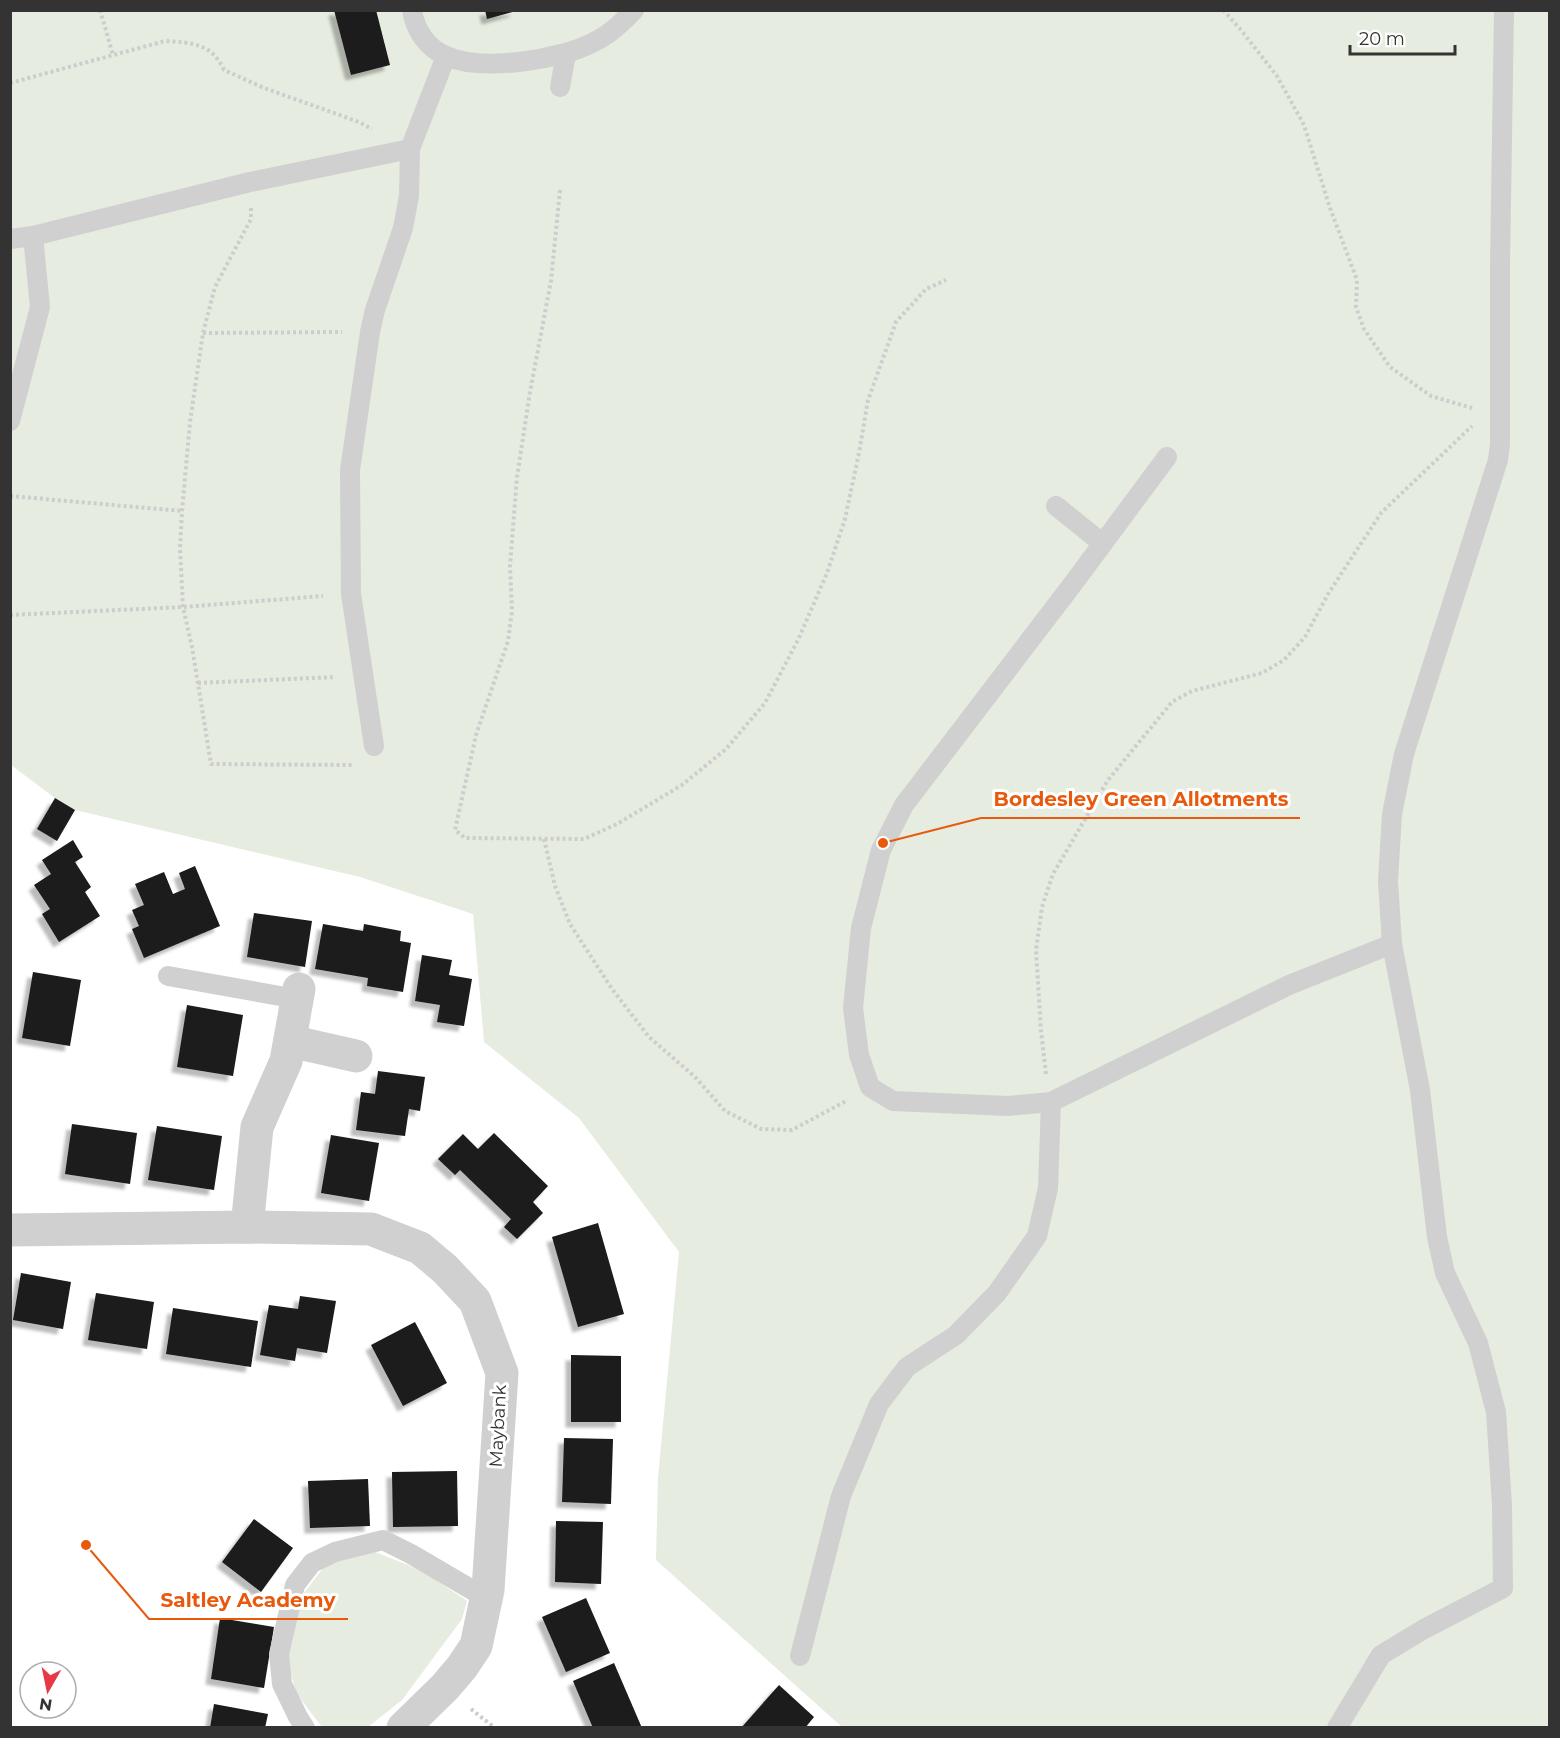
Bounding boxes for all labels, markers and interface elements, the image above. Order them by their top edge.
scale bar [1350,18,1455,56]
text: 20 m [1359,28,1405,50]
callout: Bordesley Green Allotments [981,780,1300,818]
text: Bordesley Green Allotments [994,787,1289,811]
street label: Maybank [485,1384,511,1468]
callout: Saltley Academy [149,1581,348,1619]
text: Saltley Academy [161,1588,336,1612]
north arrow [18,1660,78,1720]
text: N [38,1694,54,1715]

